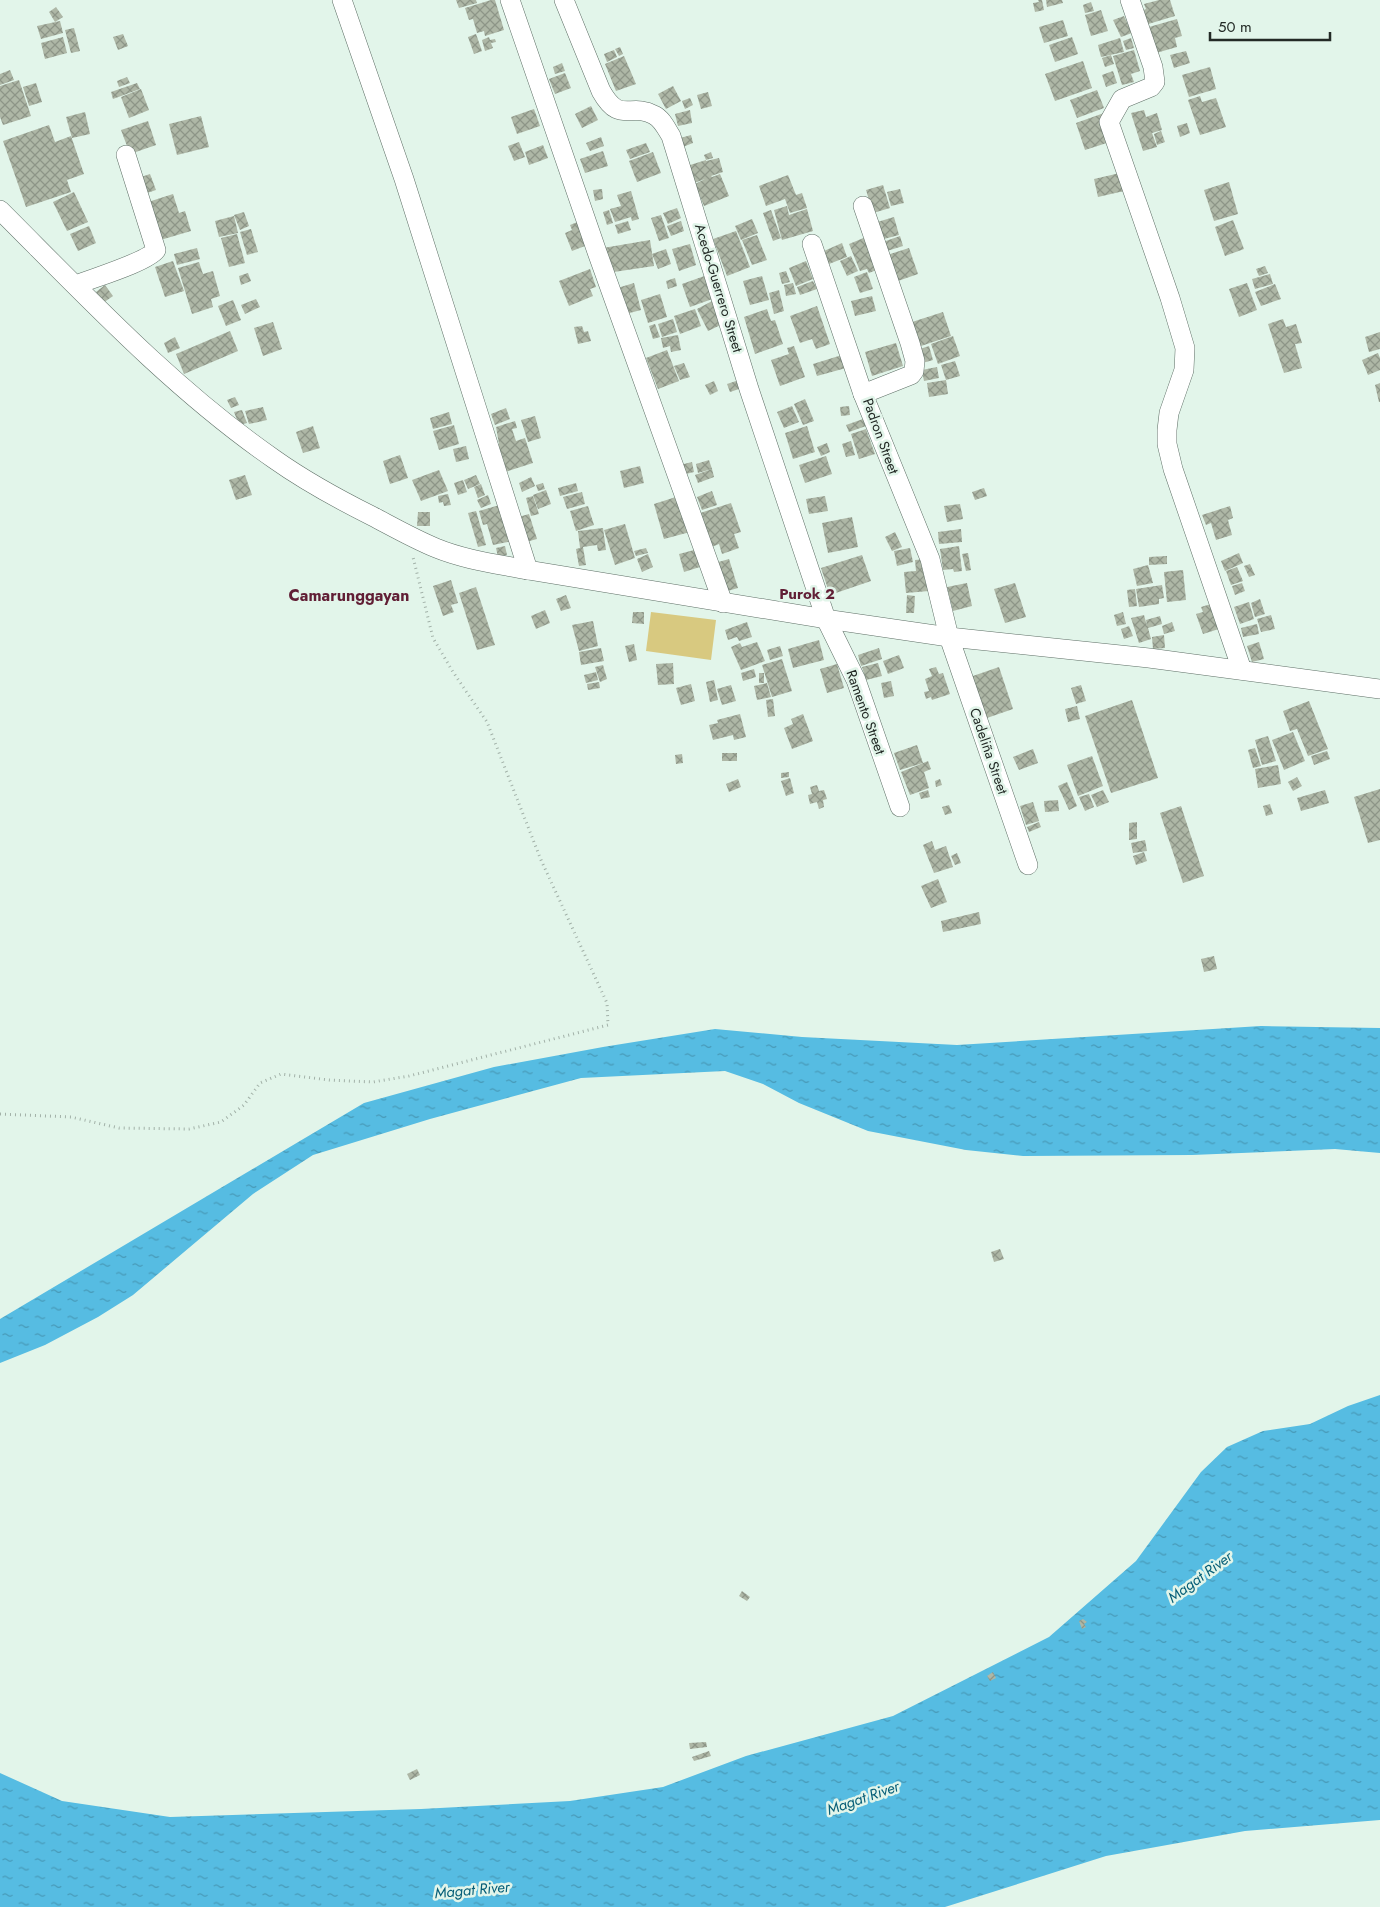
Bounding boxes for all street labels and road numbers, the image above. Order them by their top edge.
street label: Acedo-Guerrero Street [690,221,748,355]
street label: Padron Street [858,395,904,477]
street label: Ramento Street [841,667,891,758]
street label: Cadeliña Street [965,705,1013,797]

